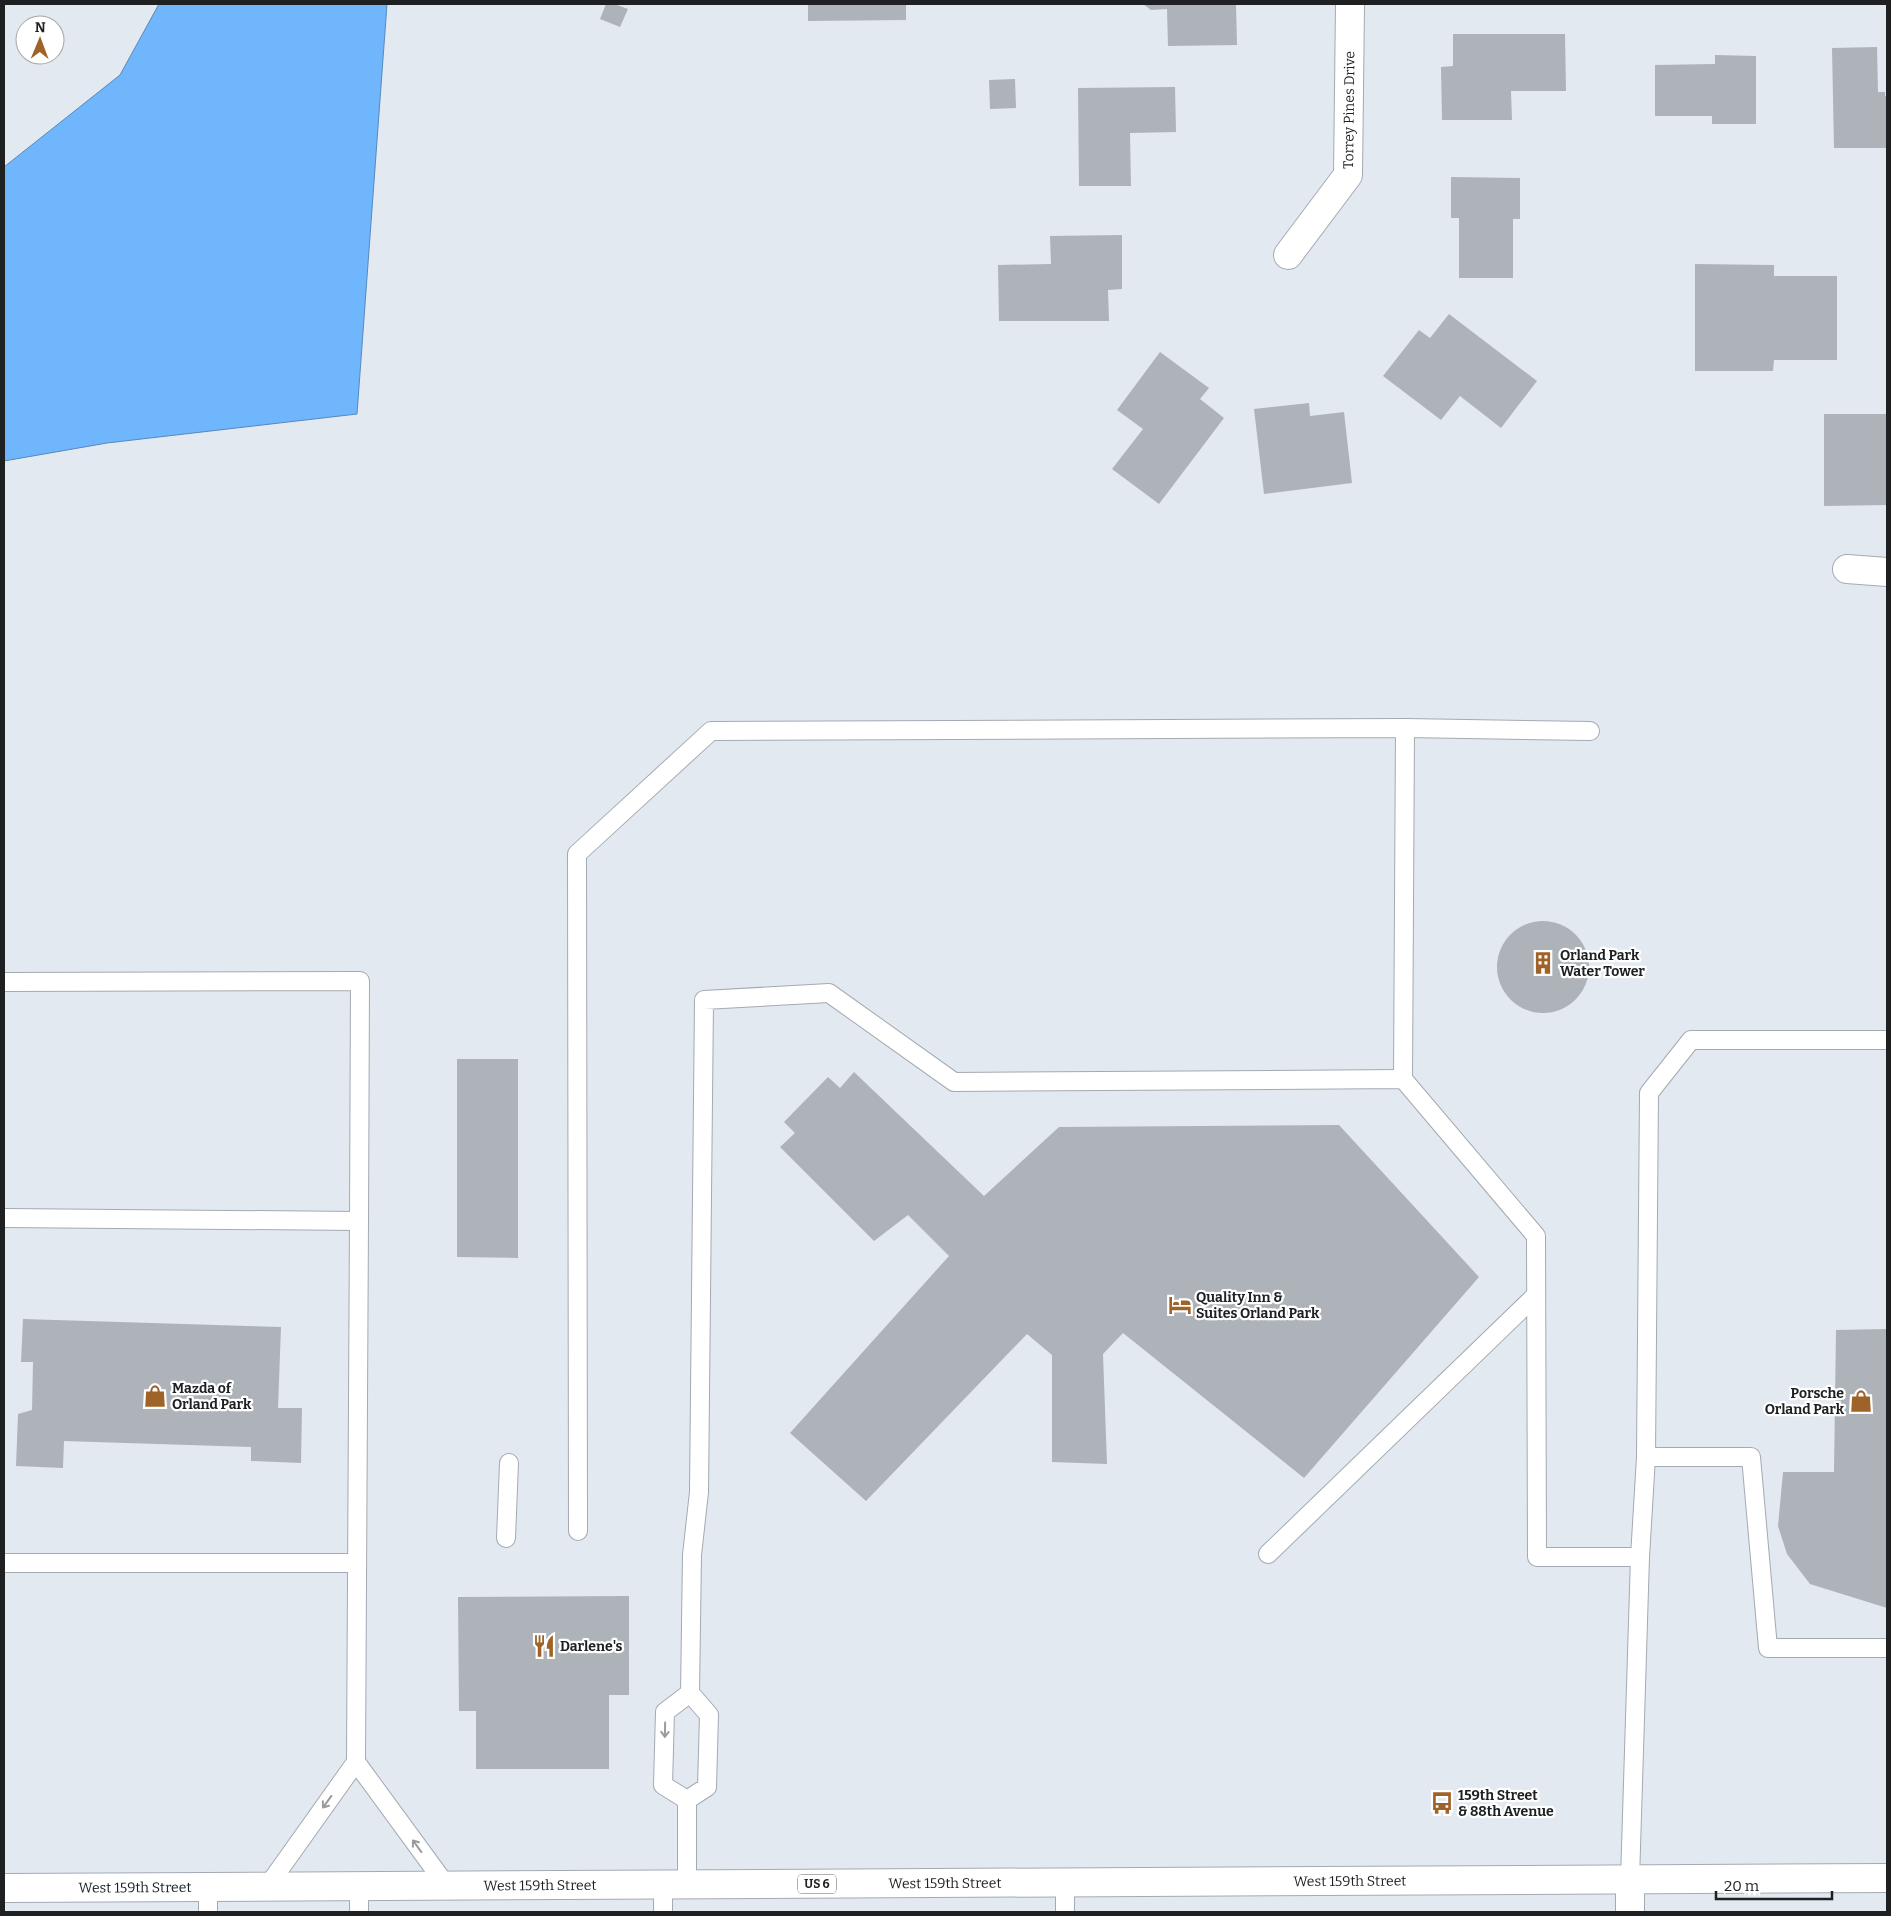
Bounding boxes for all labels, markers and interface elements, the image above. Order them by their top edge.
north arrow [15,15,65,65]
text: N [35,19,46,36]
street label: Torrey Pines Drive [1340,51,1358,169]
place label: Orland Park Water Tower [1560,947,1645,980]
building icon: Orland Park Water Tower [1530,950,1556,976]
place label: Quality Inn & Suites Orland Park [1196,1289,1320,1322]
hotel icon: Quality Inn & Suites Orland Park [1167,1292,1193,1318]
place label: Mazda of Orland Park [172,1380,252,1413]
shop icon: Mazda of Orland Park [142,1383,168,1409]
place label: Porsche Orland Park [1765,1385,1845,1418]
shop icon: Porsche Orland Park [1848,1388,1874,1414]
restaurant icon: Darlene's [531,1633,557,1659]
place label: Darlene's [560,1638,622,1655]
one-way arrow [660,1722,669,1738]
place label: 159th Street & 88th Avenue [1458,1787,1554,1820]
bus stop icon: 159th Street & 88th Avenue [1429,1790,1455,1816]
one-way arrow [322,1795,332,1809]
one-way arrow [412,1840,423,1853]
scale bar [1716,1868,1832,1900]
street label: West 159th Street [1293,1872,1406,1890]
street label: West 159th Street [888,1874,1001,1892]
road number: US 6 [798,1875,836,1894]
street label: West 159th Street [484,1876,596,1894]
text: 20 m [1724,1877,1760,1895]
street label: West 159th Street [79,1879,191,1896]

